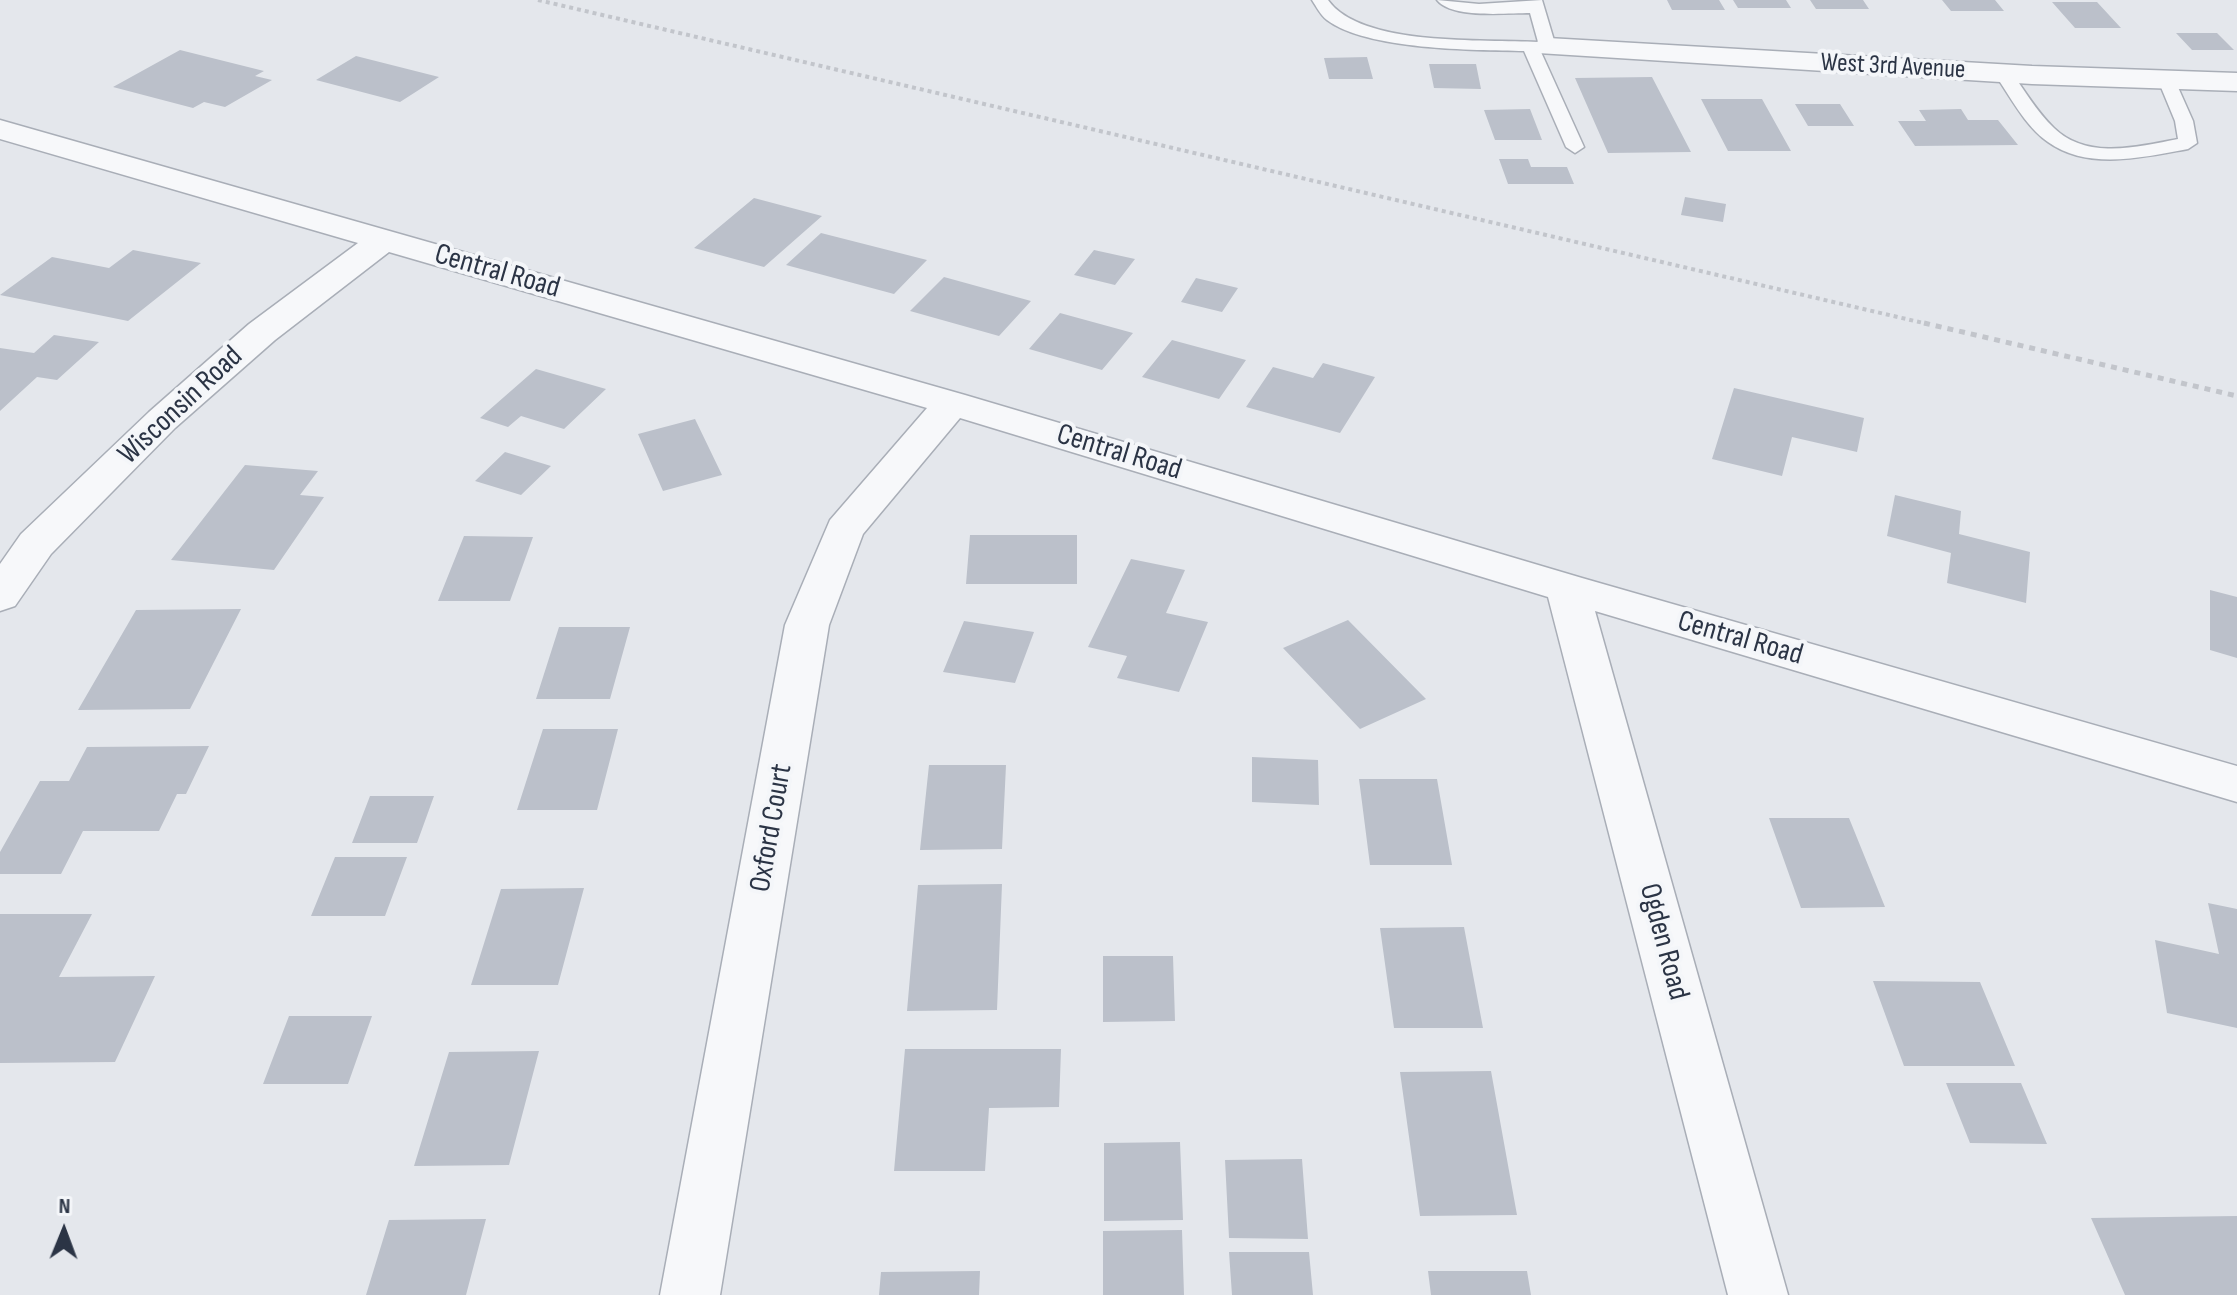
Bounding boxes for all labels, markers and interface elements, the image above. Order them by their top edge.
street label: West 3rd Avenue [1820,48,1966,86]
street label: Central Road [430,237,564,307]
street label: Wisconsin Road [111,339,251,473]
street label: Central Road [1052,417,1186,489]
street label: Central Road [1673,604,1807,674]
street label: Oxford Court [743,761,801,895]
street label: Ogden Road [1630,880,1696,1004]
north arrow [24,1191,104,1271]
text: N [58,1193,71,1220]

